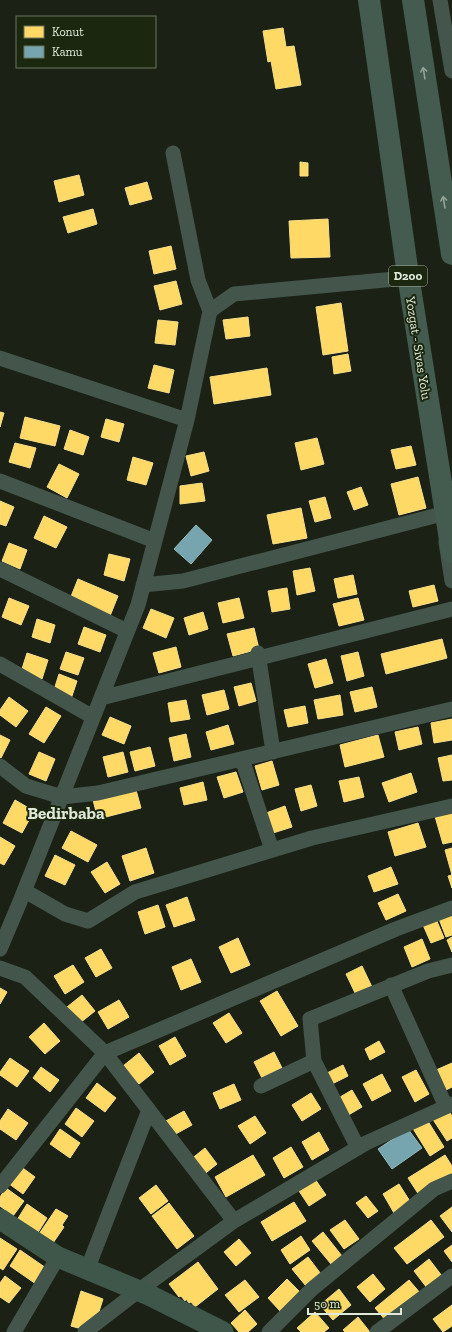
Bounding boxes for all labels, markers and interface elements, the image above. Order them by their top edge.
legend [16,16,156,68]
text: Konut [52,25,84,39]
text: Kamu [52,45,83,59]
one-way arrow [420,67,428,80]
one-way arrow [440,196,448,209]
road number: D200 [389,266,427,286]
street label: Yozgat - Sivas Yolu [403,294,434,401]
district label: Bedirbaba [28,803,105,823]
scale bar [308,1290,401,1316]
text: 50 m [314,1297,341,1311]

